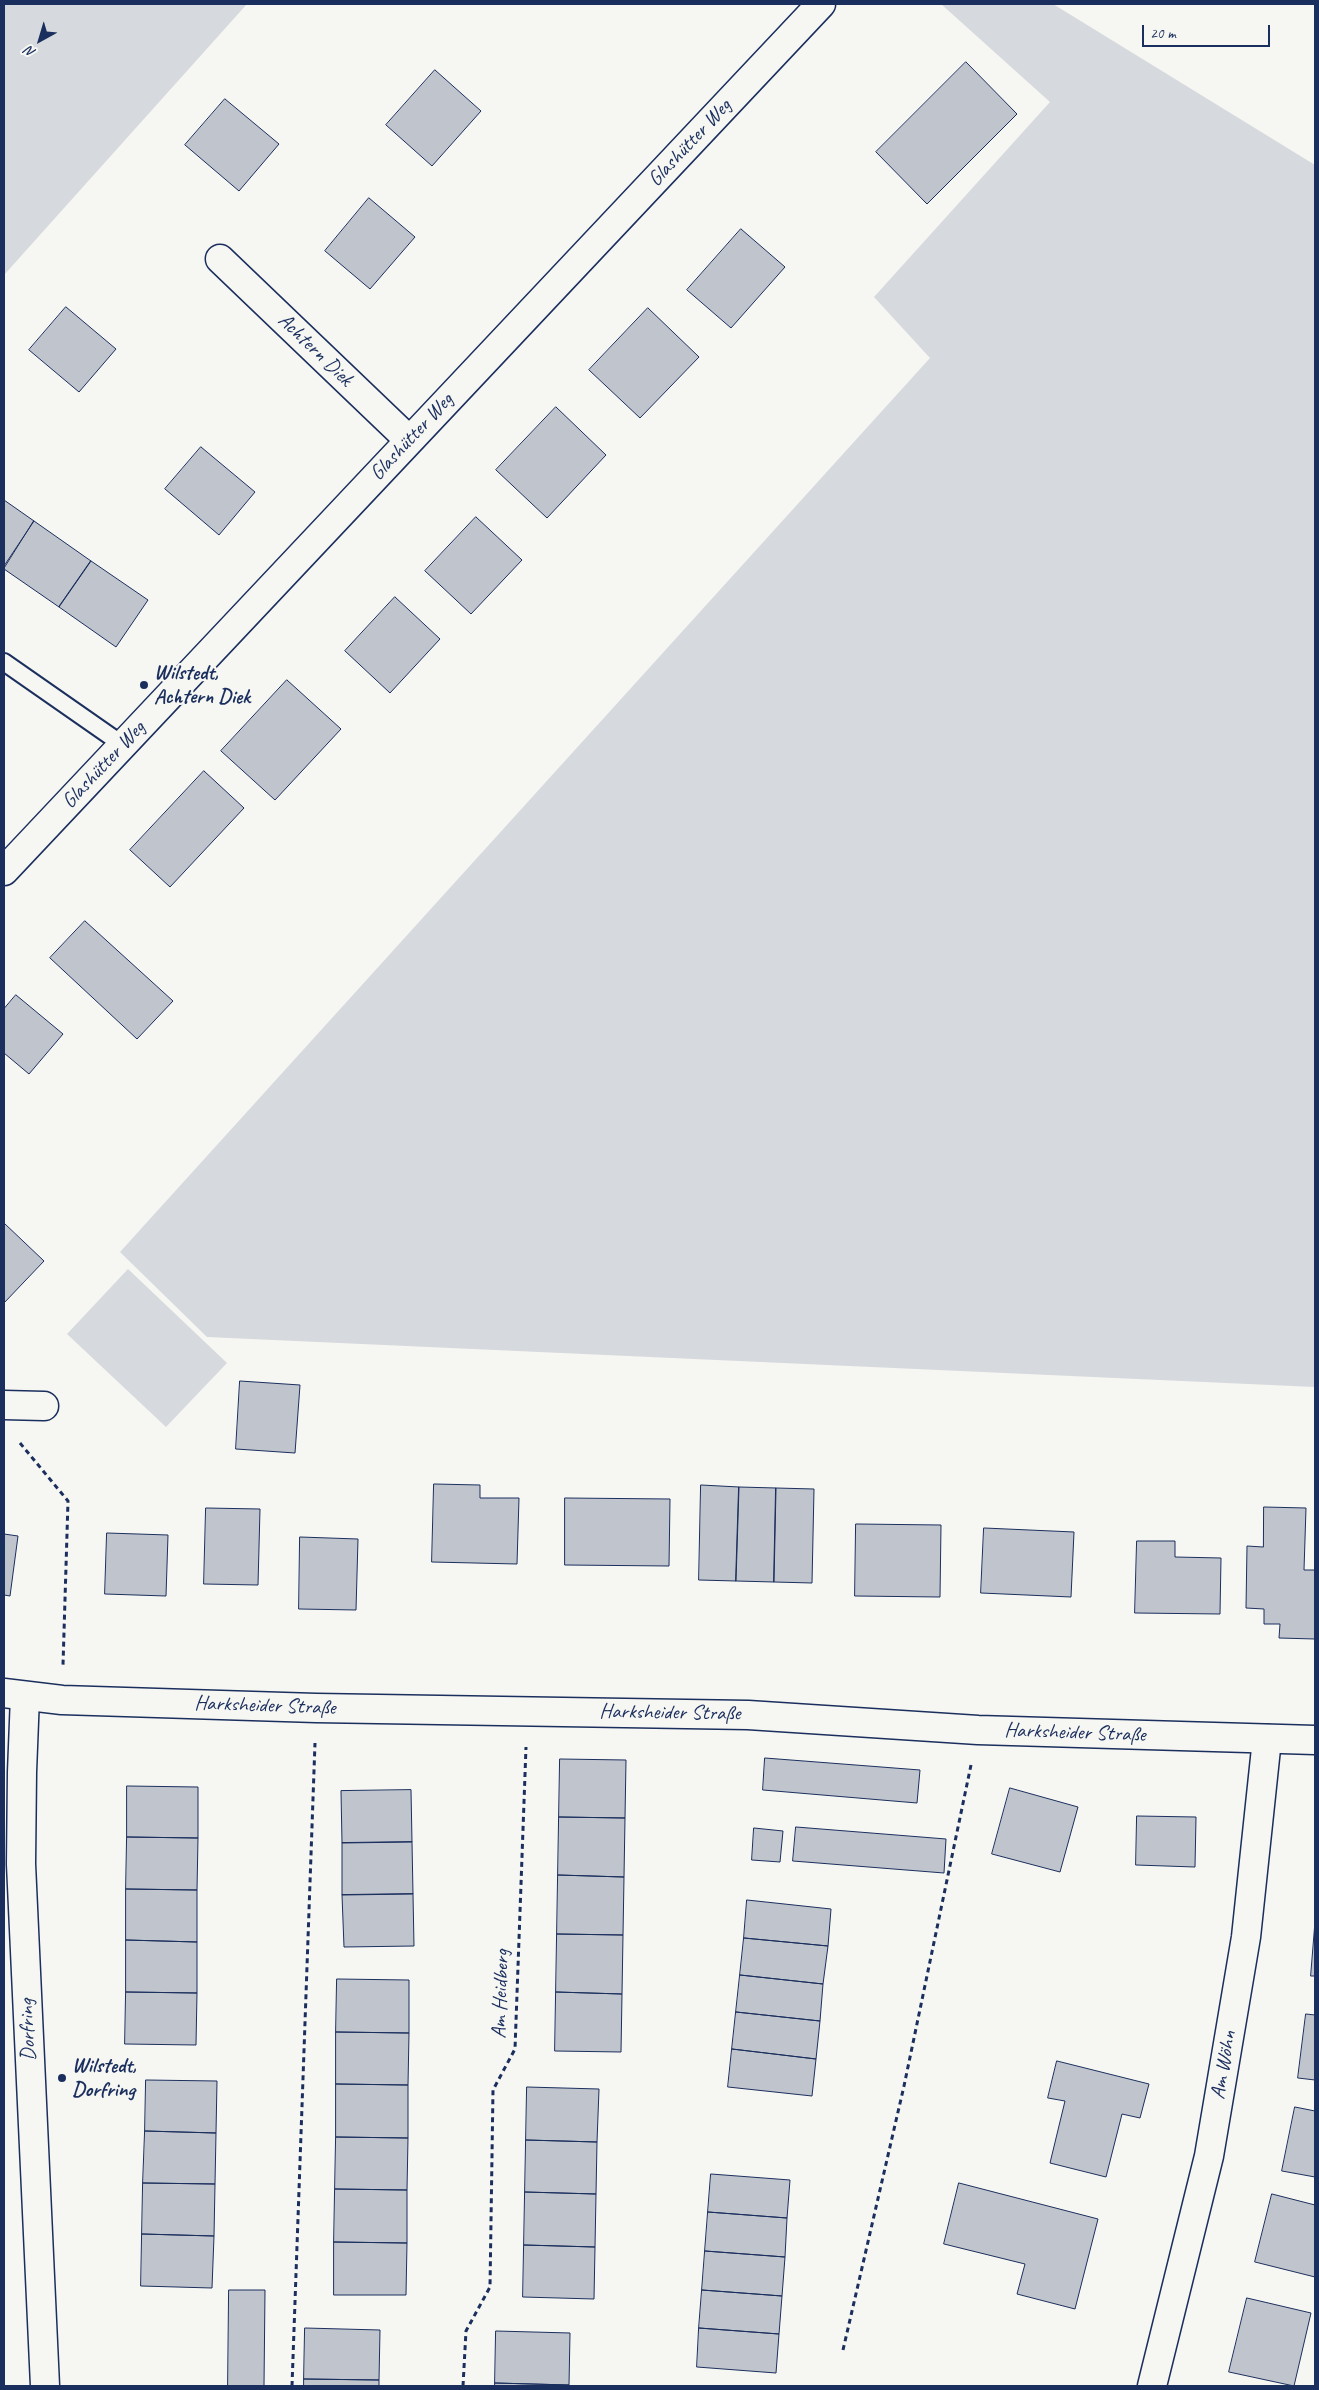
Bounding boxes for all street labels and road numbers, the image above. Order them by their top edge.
street label: Glashütter Weg [643,94,737,192]
street label: Achtern Diek [272,308,358,392]
street label: Glashütter Weg [365,388,459,486]
street label: Glashütter Weg [57,716,151,814]
street label: Harksheider Straße [194,1691,336,1721]
street label: Harksheider Straße [599,1699,741,1727]
street label: Harksheider Straße [1004,1718,1146,1748]
street label: Am Heidberg [487,1949,515,2039]
street label: Dorfring [14,1999,42,2061]
street label: Am Wöhn [1206,2029,1242,2101]

